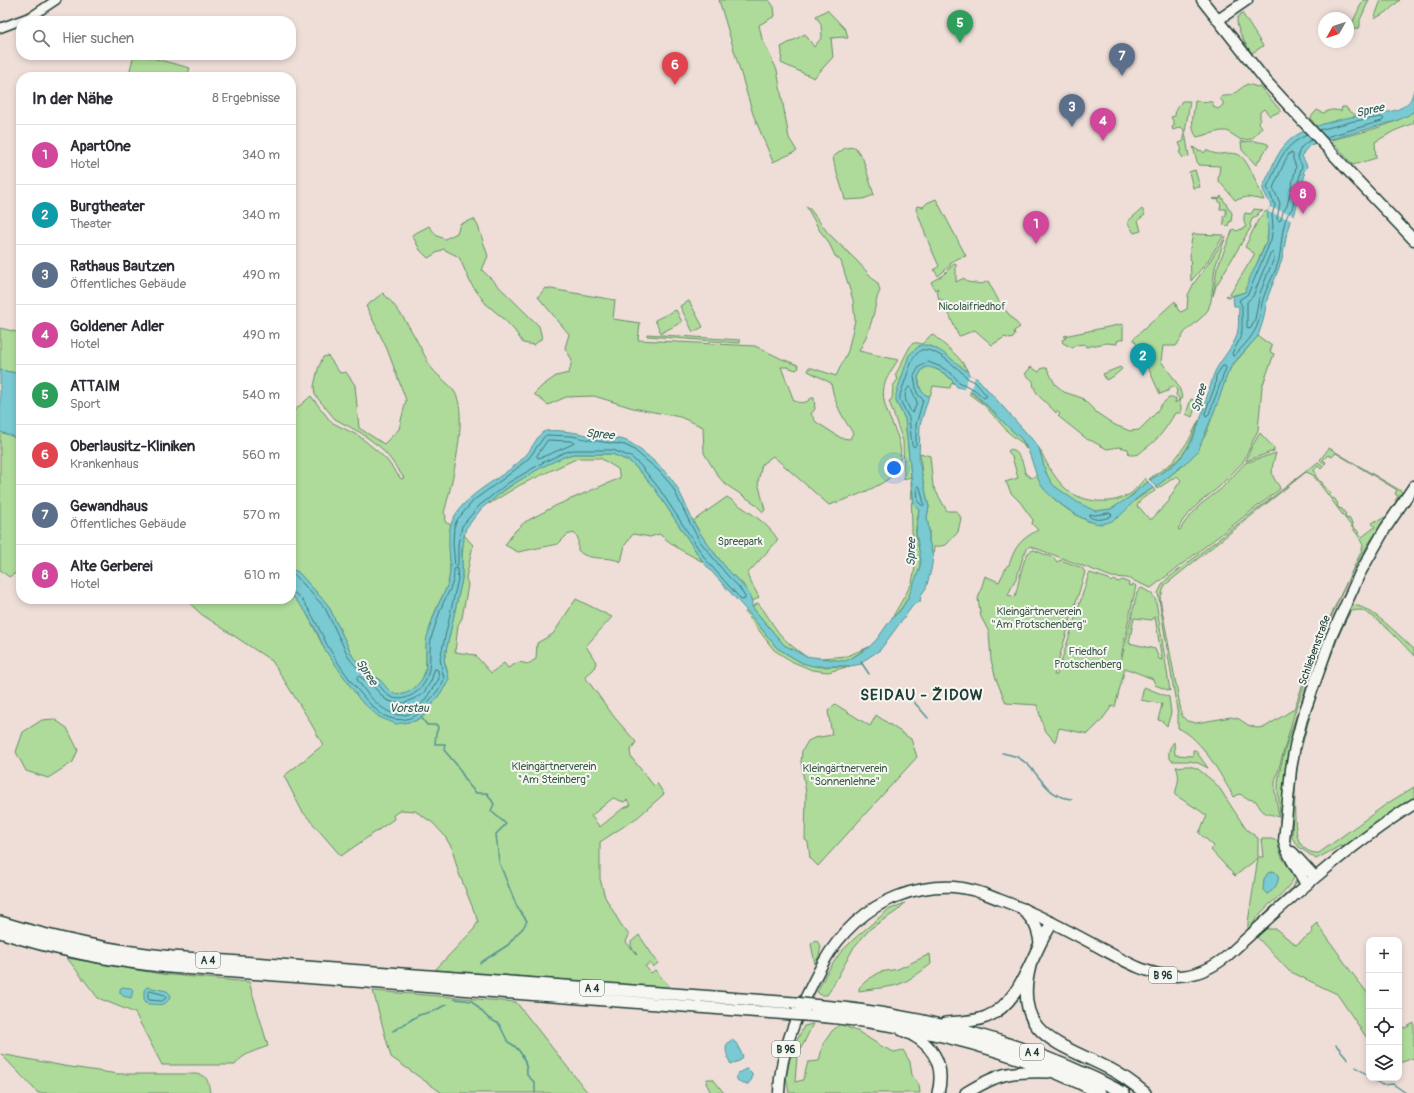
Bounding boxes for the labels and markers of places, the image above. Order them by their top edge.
pin: 5 [947,10,973,43]
pin: 7 [1109,43,1135,76]
pin: 6 [662,52,688,85]
pin: 3 [1059,94,1085,127]
pin: 4 [1090,108,1116,141]
pin: 8 [1290,181,1316,214]
pin: 1 [1023,211,1049,244]
pin: 2 [1130,343,1156,376]

